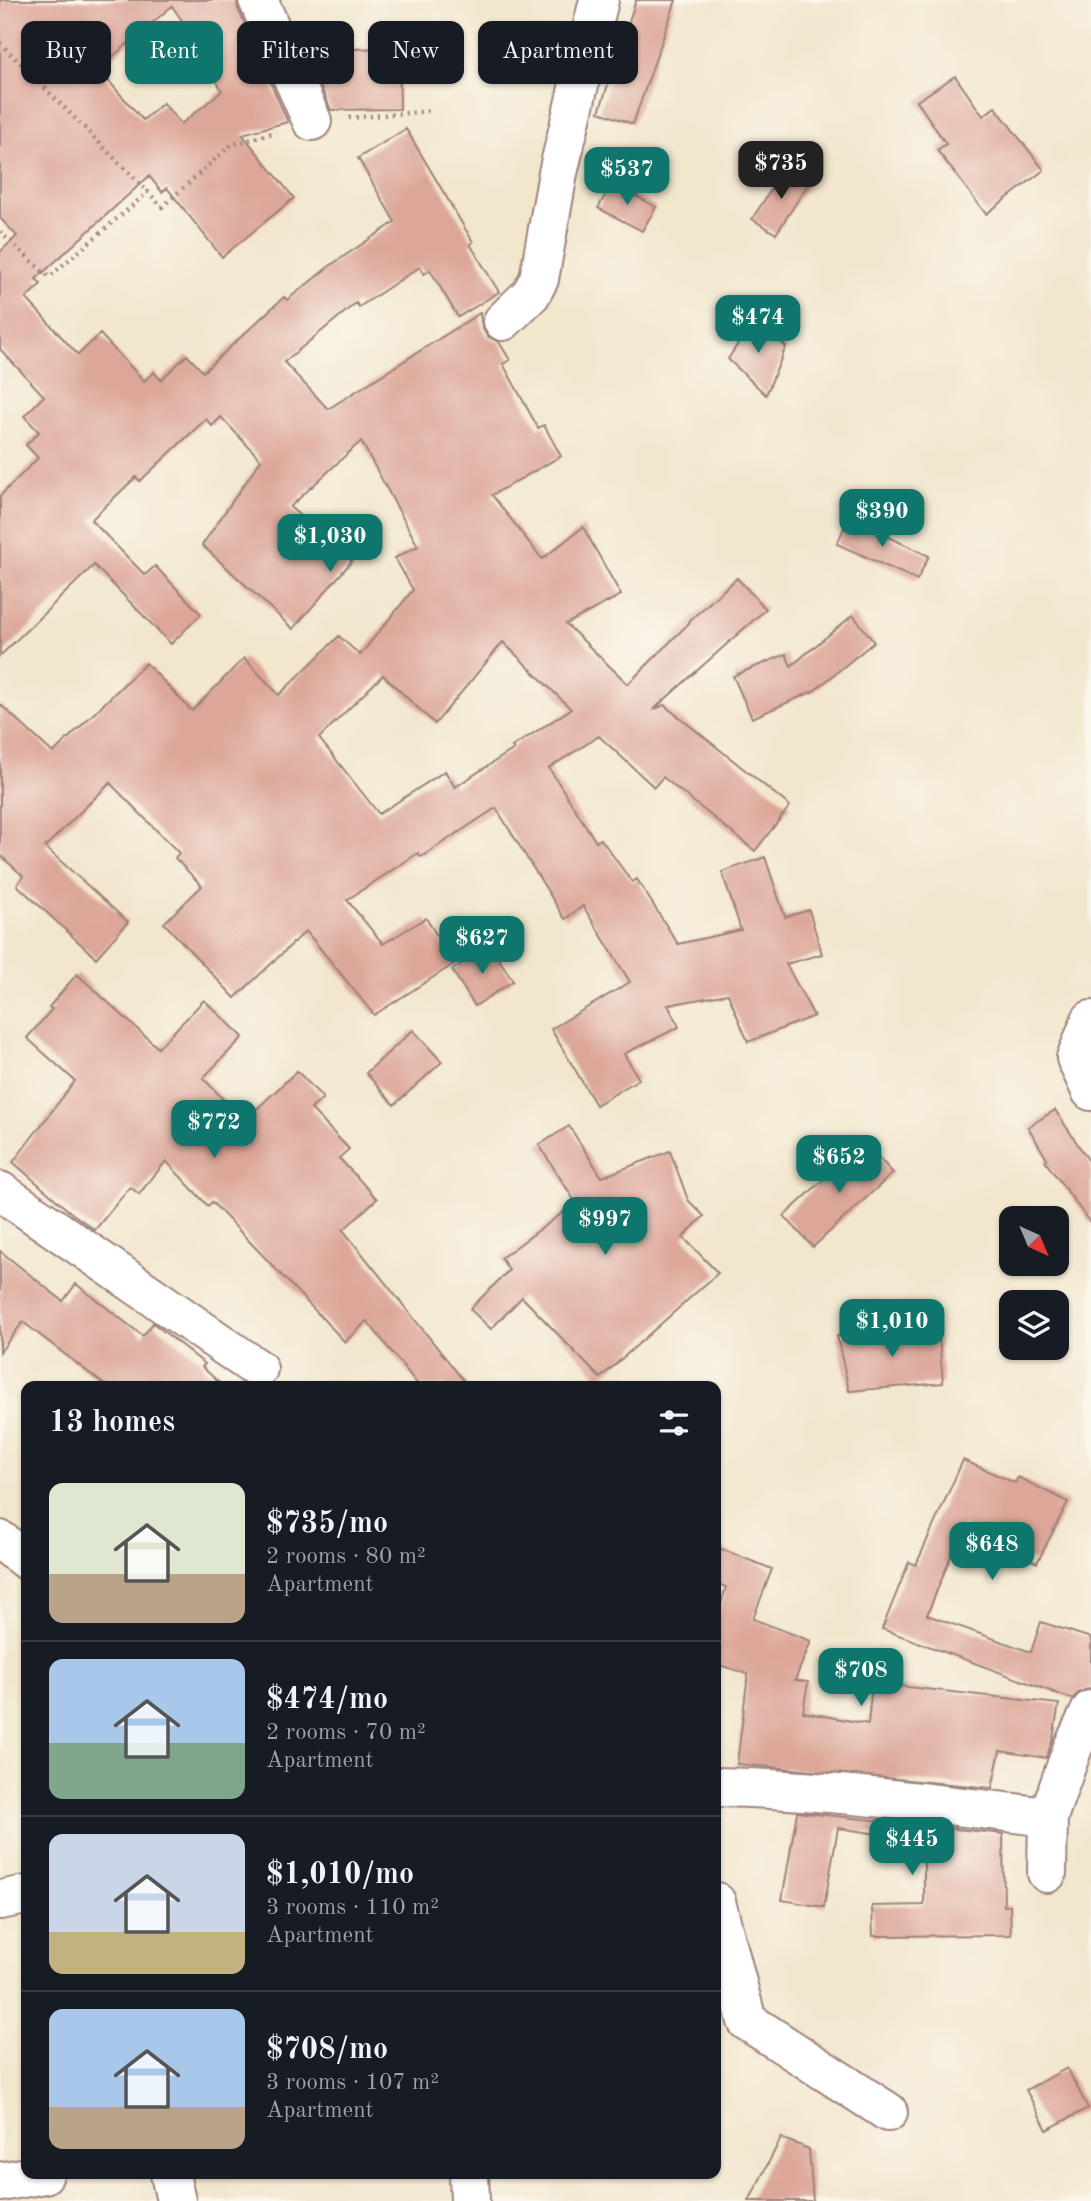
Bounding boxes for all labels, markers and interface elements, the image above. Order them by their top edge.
chip: Buy [21,21,111,84]
chip: Rent [125,21,223,84]
chip: Filters [237,21,354,84]
chip: New [368,21,464,84]
chip: Apartment [478,21,638,84]
pin: $735 [740,142,822,201]
pin: $537 [586,148,668,207]
text: $735 [754,152,808,175]
text: $537 [600,158,654,181]
pin: $474 [717,296,799,355]
text: $474 [731,306,785,329]
pin: $390 [841,490,923,549]
text: $390 [855,500,909,523]
pin: $1,030 [273,514,387,574]
text: $1,030 [293,525,367,548]
pin: $627 [441,916,523,976]
text: $627 [455,927,509,950]
pin: $772 [173,1100,255,1160]
text: $772 [187,1111,241,1134]
pin: $652 [798,1136,880,1195]
text: $652 [812,1146,866,1169]
pin: $997 [564,1198,646,1257]
north arrow [999,1206,1069,1276]
map controls [999,1206,1069,1360]
text: $997 [578,1208,632,1231]
button: layers [999,1290,1069,1360]
pin: $1,010 [835,1300,949,1359]
text: $1,010 [855,1310,929,1333]
icon: filters [655,1404,693,1442]
text: 13 homes [49,1408,175,1438]
text: $735/mo [266,1509,388,1539]
icon: home [105,1511,189,1595]
pin: $648 [951,1522,1033,1582]
text: $648 [965,1533,1019,1556]
text: 2 rooms · 80 m² [266,1545,426,1568]
text: Apartment [266,1573,374,1596]
pin: $708 [820,1648,902,1708]
text: $708 [834,1659,888,1682]
text: $474/mo [266,1685,388,1715]
icon: home [105,1687,189,1771]
text: 2 rooms · 70 m² [266,1721,426,1744]
text: Apartment [266,1749,374,1772]
pin: $445 [871,1818,953,1877]
text: $445 [885,1828,939,1851]
text: $1,010/mo [266,1860,414,1890]
icon: home [105,1862,189,1946]
text: 3 rooms · 110 m² [266,1896,439,1919]
text: Apartment [266,1924,374,1947]
text: $708/mo [266,2035,388,2065]
icon: home [105,2037,189,2121]
text: 3 rooms · 107 m² [266,2071,439,2094]
text: Apartment [266,2099,374,2122]

